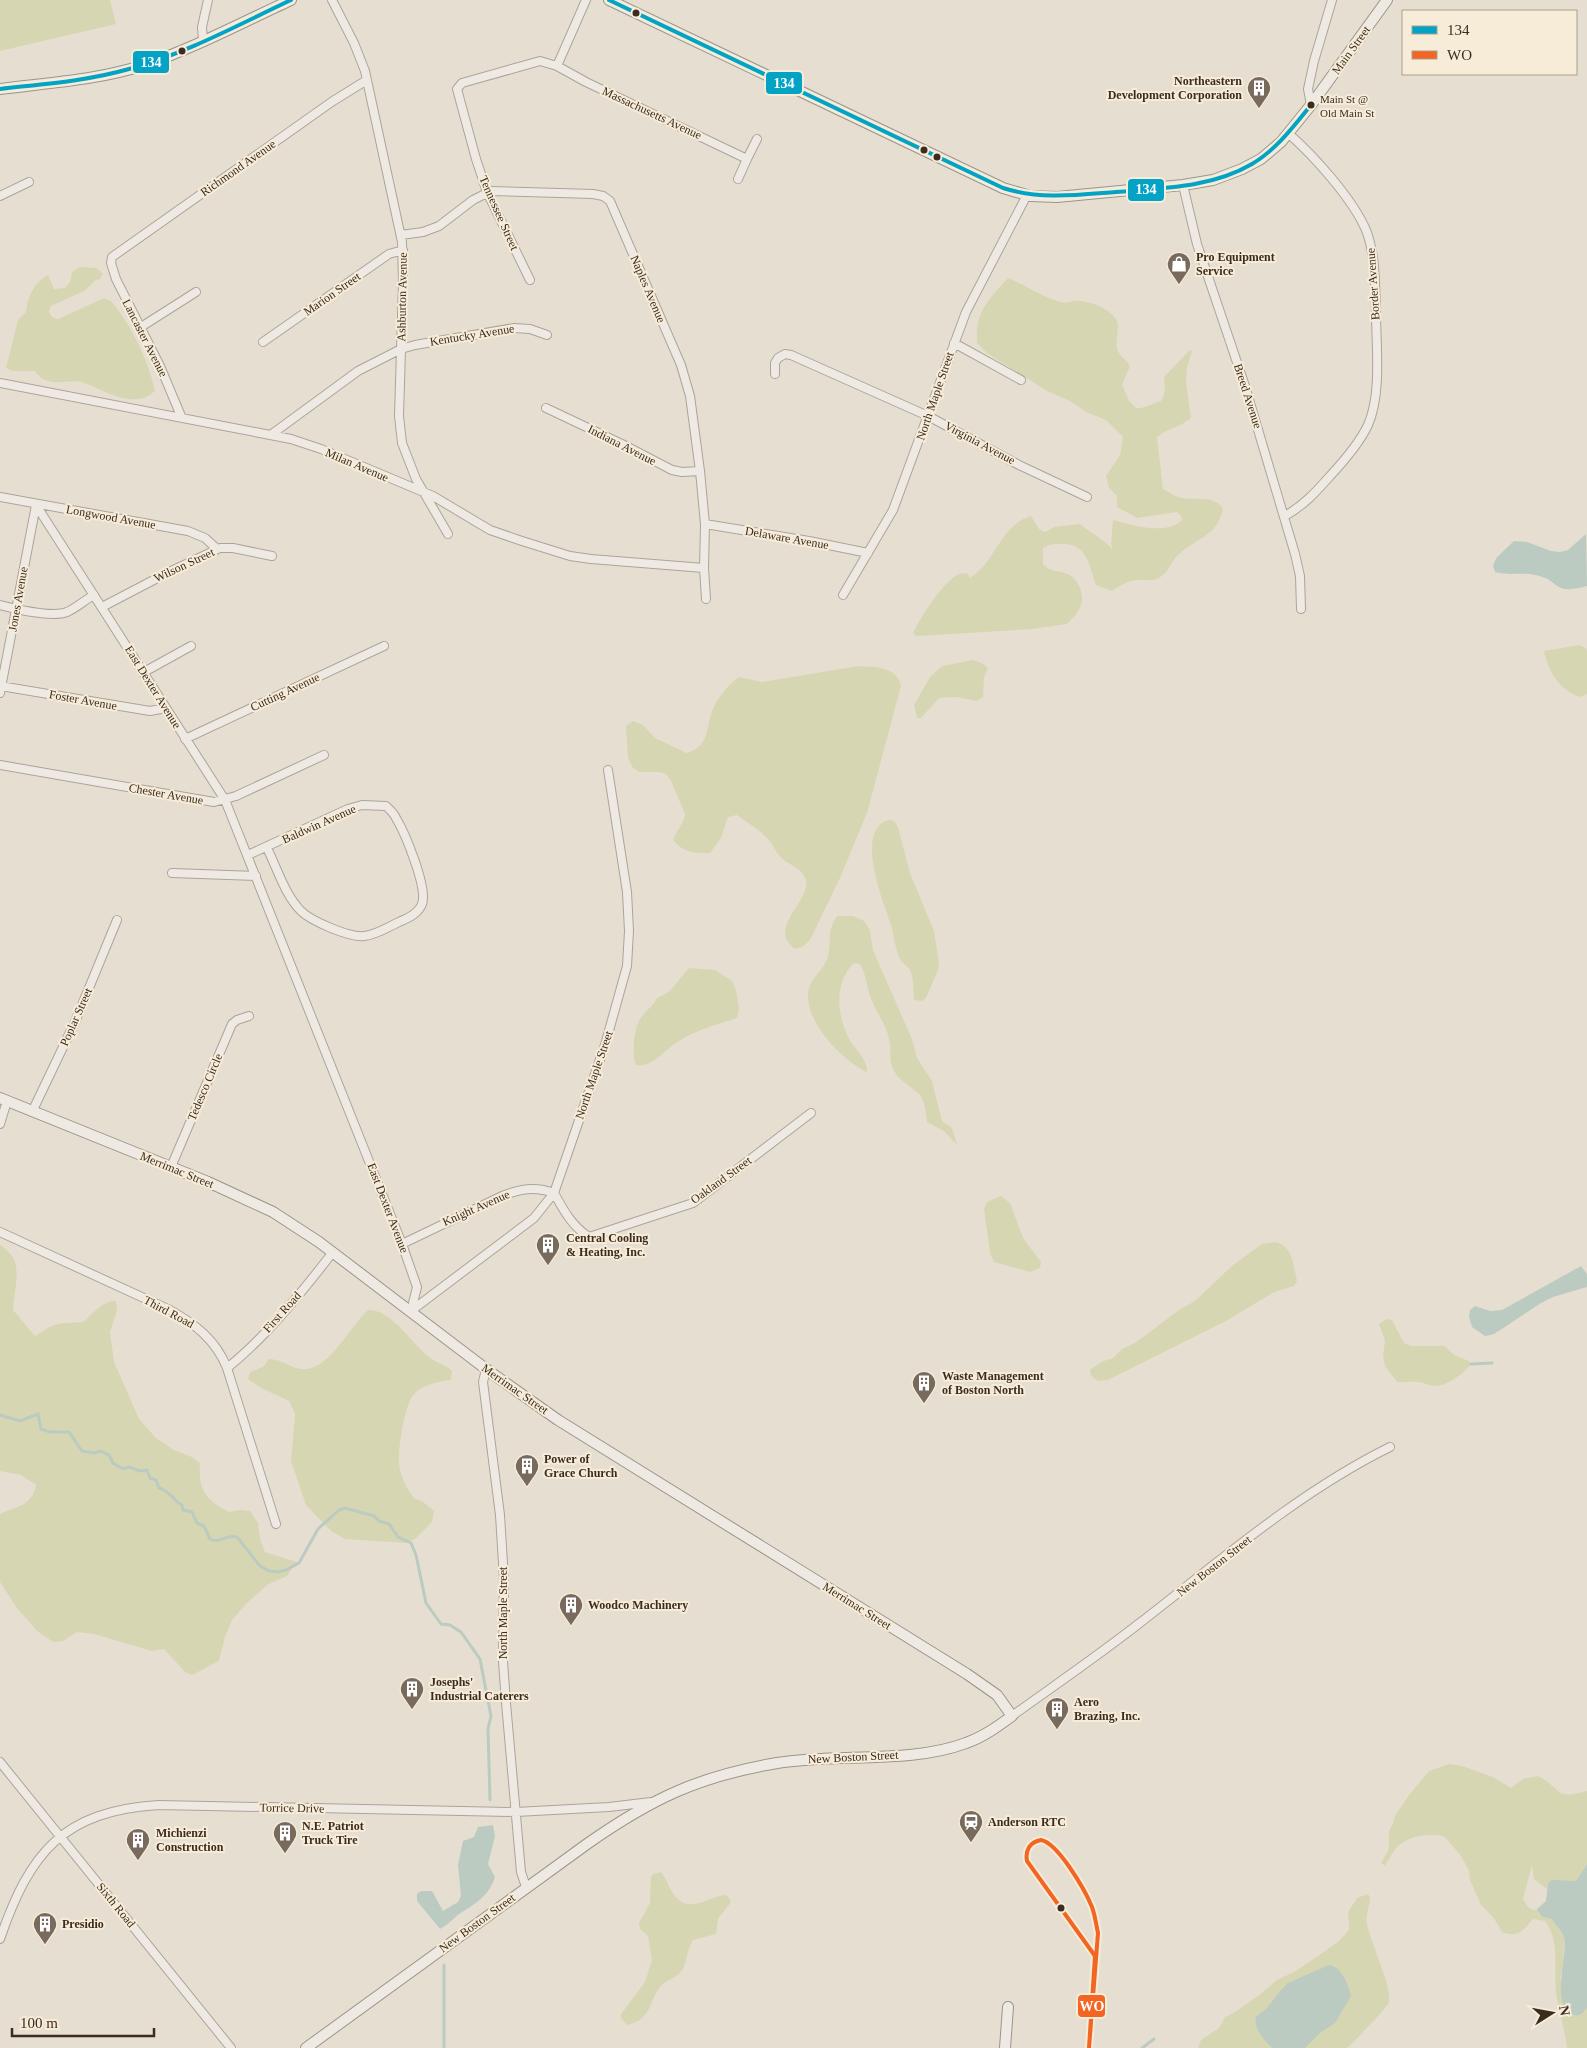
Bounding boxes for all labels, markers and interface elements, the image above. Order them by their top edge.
unlabelled marker [631,8,641,18]
legend [1402,10,1577,75]
text: 134 [1447,22,1470,38]
street label: Main Street [1329,23,1374,77]
unlabelled marker [177,46,187,56]
text: WO [1447,47,1472,63]
line badge: 134 [132,50,170,74]
text: 134 [141,55,162,70]
line badge: 134 [765,71,803,95]
place label: Northeastern Development Corporation [1108,74,1242,102]
building icon: Northeastern Development Corporation [1246,75,1272,109]
text: 134 [774,76,795,91]
street label: Massachusetts Avenue [600,84,704,142]
place label: Main St @ Old Main St [1320,93,1374,119]
marker: Main St @ Old Main St [1306,100,1316,110]
street label: Richmond Avenue [198,137,278,199]
unlabelled marker [919,145,929,155]
unlabelled marker [932,152,942,162]
street label: Tennessee Street [476,174,522,253]
line badge: 134 [1127,178,1165,202]
text: 134 [1136,182,1157,197]
street label: Border Avenue [1364,248,1382,320]
place label: Pro Equipment Service [1196,250,1275,278]
shop icon: Pro Equipment Service [1166,251,1192,285]
street label: Ashburton Avenue [394,252,410,342]
street label: Naples Avenue [627,253,669,325]
street label: Marion Street [301,269,364,319]
street label: Lancaster Avenue [119,297,171,379]
street label: Kentucky Avenue [429,321,515,349]
street label: North Maple Street [913,349,957,442]
street label: Breed Avenue [1231,362,1265,430]
street label: Virginia Avenue [942,419,1018,467]
street label: Indiana Avenue [586,422,658,468]
street label: Milan Avenue [323,445,391,485]
street label: Longwood Avenue [65,502,157,532]
street label: Delaware Avenue [744,524,830,552]
street label: Wilson Street [152,545,217,585]
street label: Jones Avenue [5,566,31,632]
street label: East Dexter Avenue [122,643,184,731]
street label: Cutting Avenue [248,670,322,714]
street label: Foster Avenue [48,687,118,713]
street label: Chester Avenue [128,781,204,807]
street label: Baldwin Avenue [280,801,358,847]
street label: Poplar Street [57,985,95,1048]
street label: North Maple Street [572,1028,616,1121]
street label: Tedesco Circle [185,1051,225,1123]
street label: Merrimac Street [138,1149,217,1191]
street label: Oakland Street [688,1153,755,1207]
street label: East Dexter Avenue [364,1161,412,1255]
street label: Knight Avenue [440,1187,512,1229]
place label: Central Cooling & Heating, Inc. [566,1231,648,1259]
building icon: Central Cooling & Heating, Inc. [535,1232,561,1266]
street label: First Road [260,1289,304,1335]
street label: Third Road [141,1293,197,1331]
street label: Merrimac Street [479,1361,552,1418]
place label: Waste Management of Boston North [942,1369,1044,1397]
building icon: Waste Management of Boston North [911,1370,937,1404]
place label: Power of Grace Church [544,1452,618,1480]
building icon: Power of Grace Church [514,1453,540,1487]
street label: New Boston Street [1174,1532,1255,1599]
street label: North Maple Street [496,1566,510,1659]
street label: Merrimac Street [820,1579,894,1633]
building icon: Woodco Machinery [558,1592,584,1626]
place label: Woodco Machinery [588,1598,688,1612]
place label: Josephs' Industrial Caterers [430,1675,529,1703]
building icon: Josephs' Industrial Caterers [399,1676,425,1710]
place label: Aero Brazing, Inc. [1074,1695,1140,1723]
building icon: Aero Brazing, Inc. [1044,1696,1070,1730]
street label: New Boston Street [807,1748,899,1766]
street label: Torrice Drive [259,1800,325,1816]
station icon: Anderson RTC [958,1809,984,1843]
place label: Anderson RTC [988,1815,1066,1829]
place label: N.E. Patriot Truck Tire [302,1819,364,1847]
building icon: N.E. Patriot Truck Tire [272,1820,298,1854]
place label: Michienzi Construction [156,1826,224,1854]
building icon: Michienzi Construction [125,1827,151,1861]
street label: Sixth Road [94,1880,138,1930]
street label: New Boston Street [436,1890,518,1955]
unlabelled marker [1056,1903,1066,1913]
building icon: Presidio [32,1911,58,1945]
place label: Presidio [62,1917,104,1931]
north arrow [1527,1988,1577,2038]
line badge: WO [1077,1994,1106,2018]
text: WO [1080,1999,1105,2014]
text: N [1556,2004,1573,2017]
scale bar [12,2006,155,2038]
text: 100 m [20,2015,58,2031]

